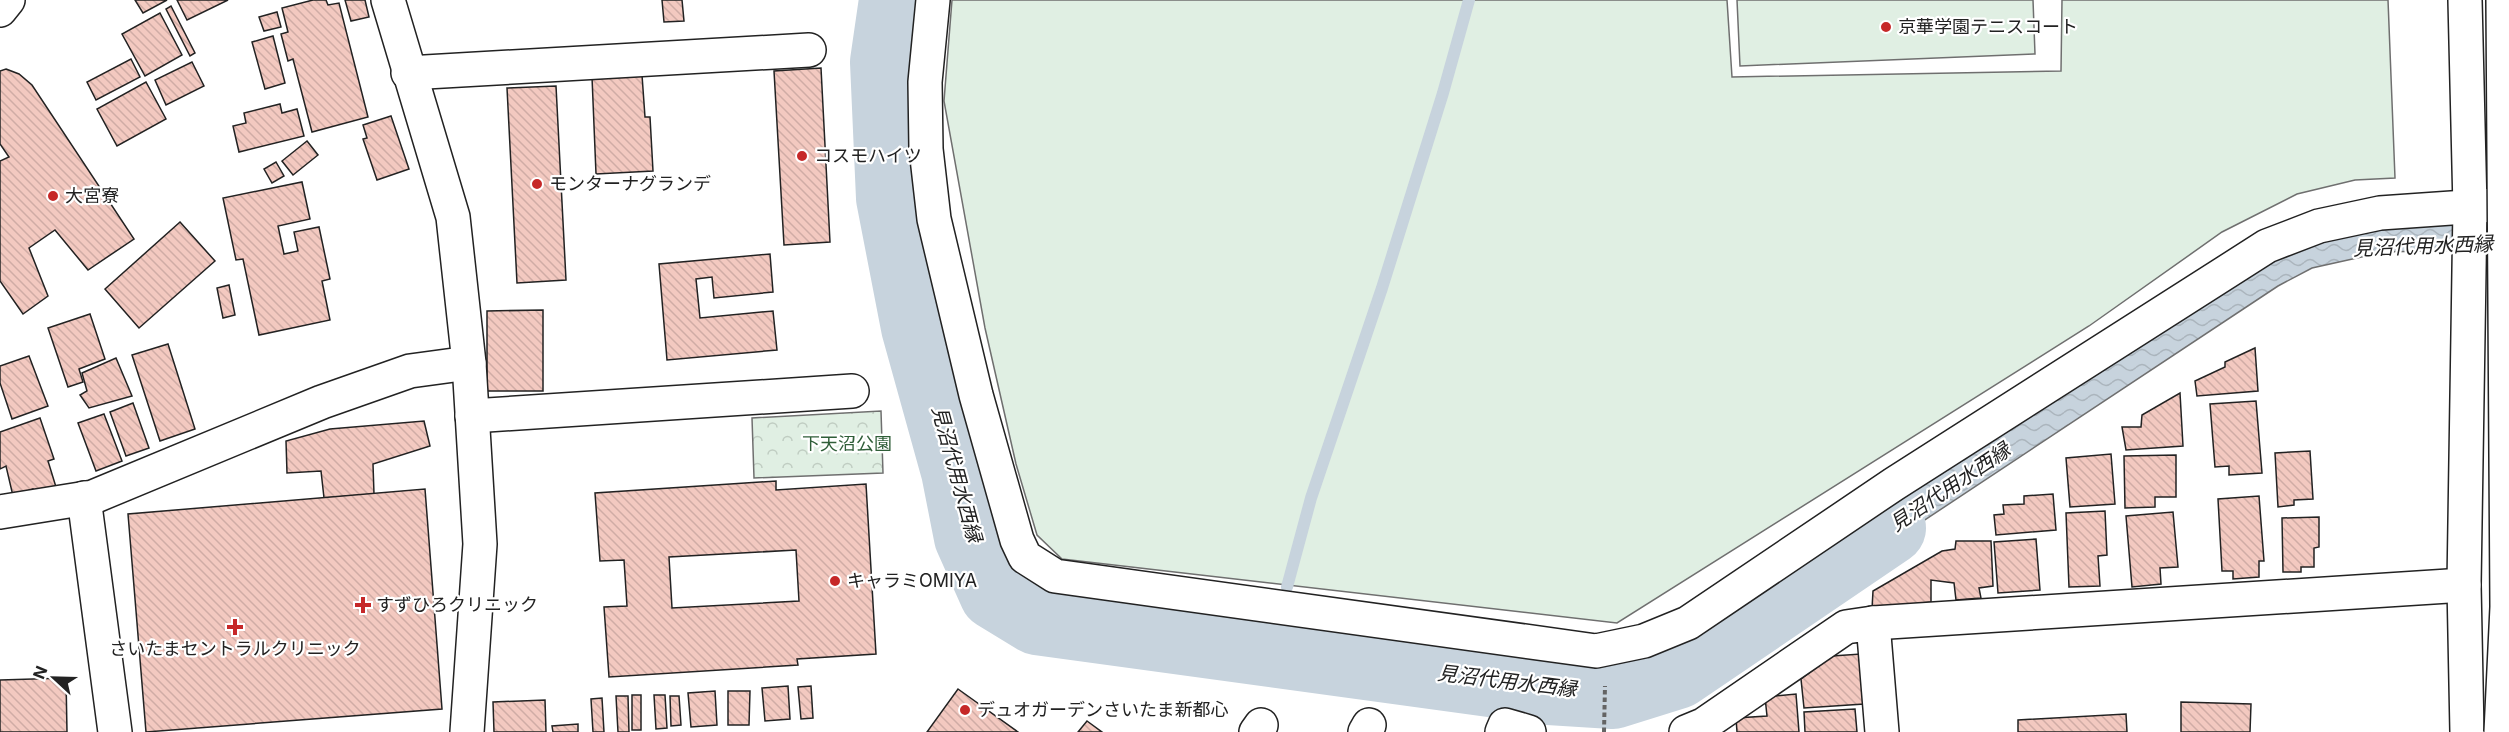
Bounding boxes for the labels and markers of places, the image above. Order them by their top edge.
place label: 京華学園テニスコート [1898,16,2078,37]
marker: 京華学園テニスコート [1879,20,1893,34]
place label: コスモハイツ [814,145,922,166]
marker: コスモハイツ [795,149,809,163]
place label: モンターナグランデ [549,173,711,194]
marker: モンターナグランデ [530,177,544,191]
place label: 大宮寮 [65,185,119,206]
marker: 大宮寮 [46,189,60,203]
place label: キャラミOMIYA [847,570,977,591]
marker: キャラミOMIYA [828,574,842,588]
place label: すずひろクリニック [376,594,538,615]
marker: すずひろクリニック [354,596,372,614]
marker: さいたまセントラルクリニック [226,618,244,636]
place label: さいたまセントラルクリニック [109,638,361,659]
place label: デュオガーデンさいたま新都心 [977,699,1228,720]
marker: デュオガーデンさいたま新都心 [958,703,972,717]

